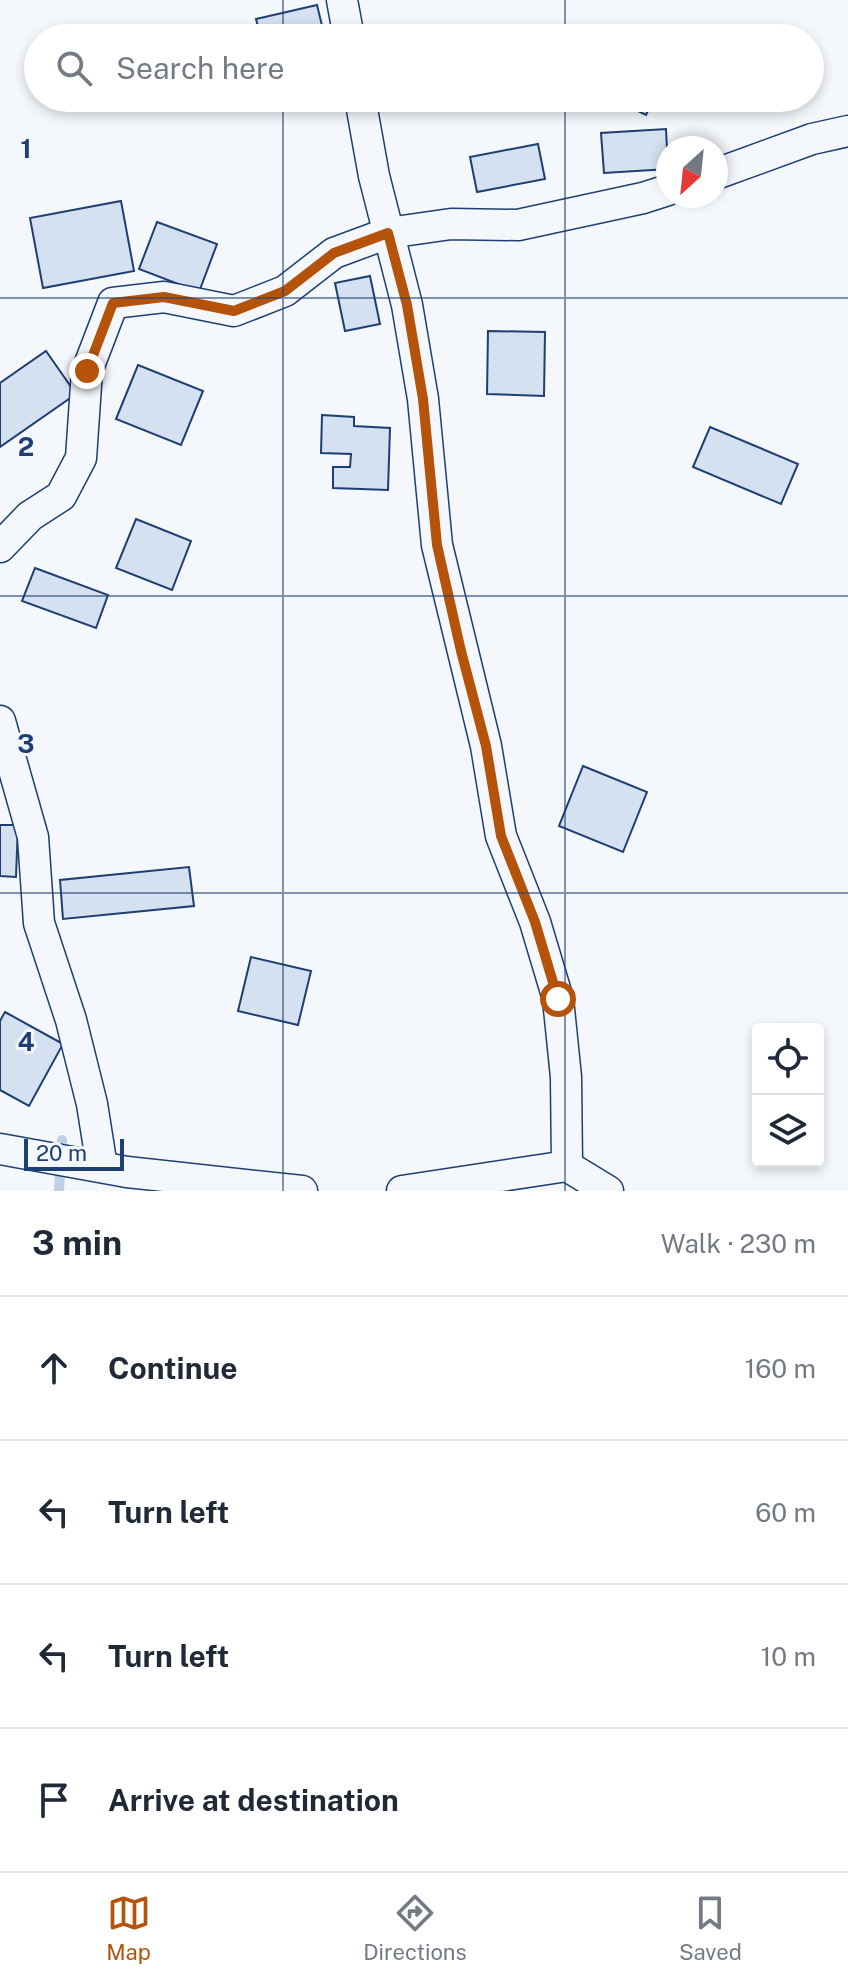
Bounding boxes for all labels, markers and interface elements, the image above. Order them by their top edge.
search box [24,24,824,112]
icon: search [52,46,96,90]
text: Search here [116,50,284,86]
text: 1 [20,133,32,164]
north arrow [656,136,728,208]
route end [69,353,105,389]
text: 2 [18,431,34,462]
text: 3 [17,728,35,759]
route start [540,981,576,1017]
map controls [752,1023,824,1167]
button: locate [752,1023,824,1095]
text: 4 [17,1026,35,1057]
button: layers [752,1095,824,1167]
scale bar [24,1135,124,1171]
text: 20 m [36,1140,87,1166]
text: 3 min [32,1223,122,1263]
text: Walk · 230 m [661,1228,816,1259]
icon: ahead [32,1346,76,1390]
text: Continue [108,1350,238,1386]
text: 160 m [745,1353,816,1384]
icon: left [32,1490,76,1534]
text: Turn left [108,1494,229,1530]
text: 60 m [755,1497,816,1528]
icon: left [32,1634,76,1678]
text: Turn left [108,1638,229,1674]
text: 10 m [761,1641,816,1672]
icon: arrive [32,1778,76,1822]
text: Arrive at destination [108,1782,399,1818]
tab: Map [106,1891,151,1965]
tab: Directions [363,1891,467,1965]
tab: Saved [679,1891,742,1965]

